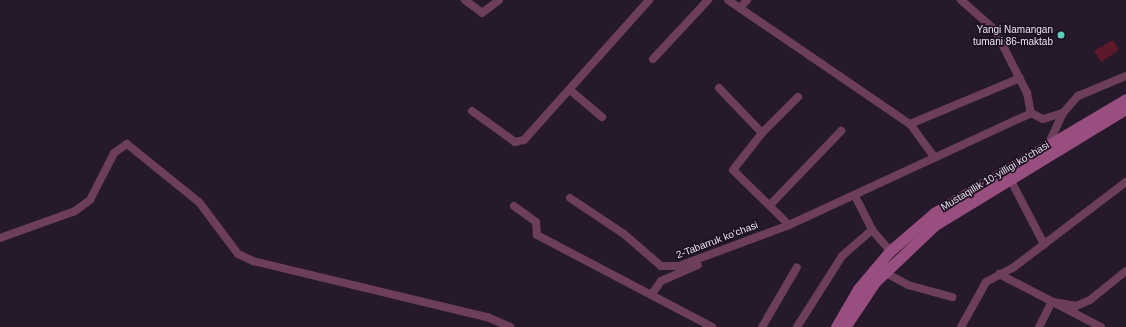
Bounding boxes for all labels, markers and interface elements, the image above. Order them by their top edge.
place label: Yangi Namangan tumani 86-maktab [973,23,1053,46]
marker: Yangi Namangan tumani 86-maktab [1056,30,1066,40]
street label: Mustaqillik 10-yilligi ko'chasi [939,139,1051,213]
street label: 2-Tabarruk koʻchasi [674,219,760,261]

